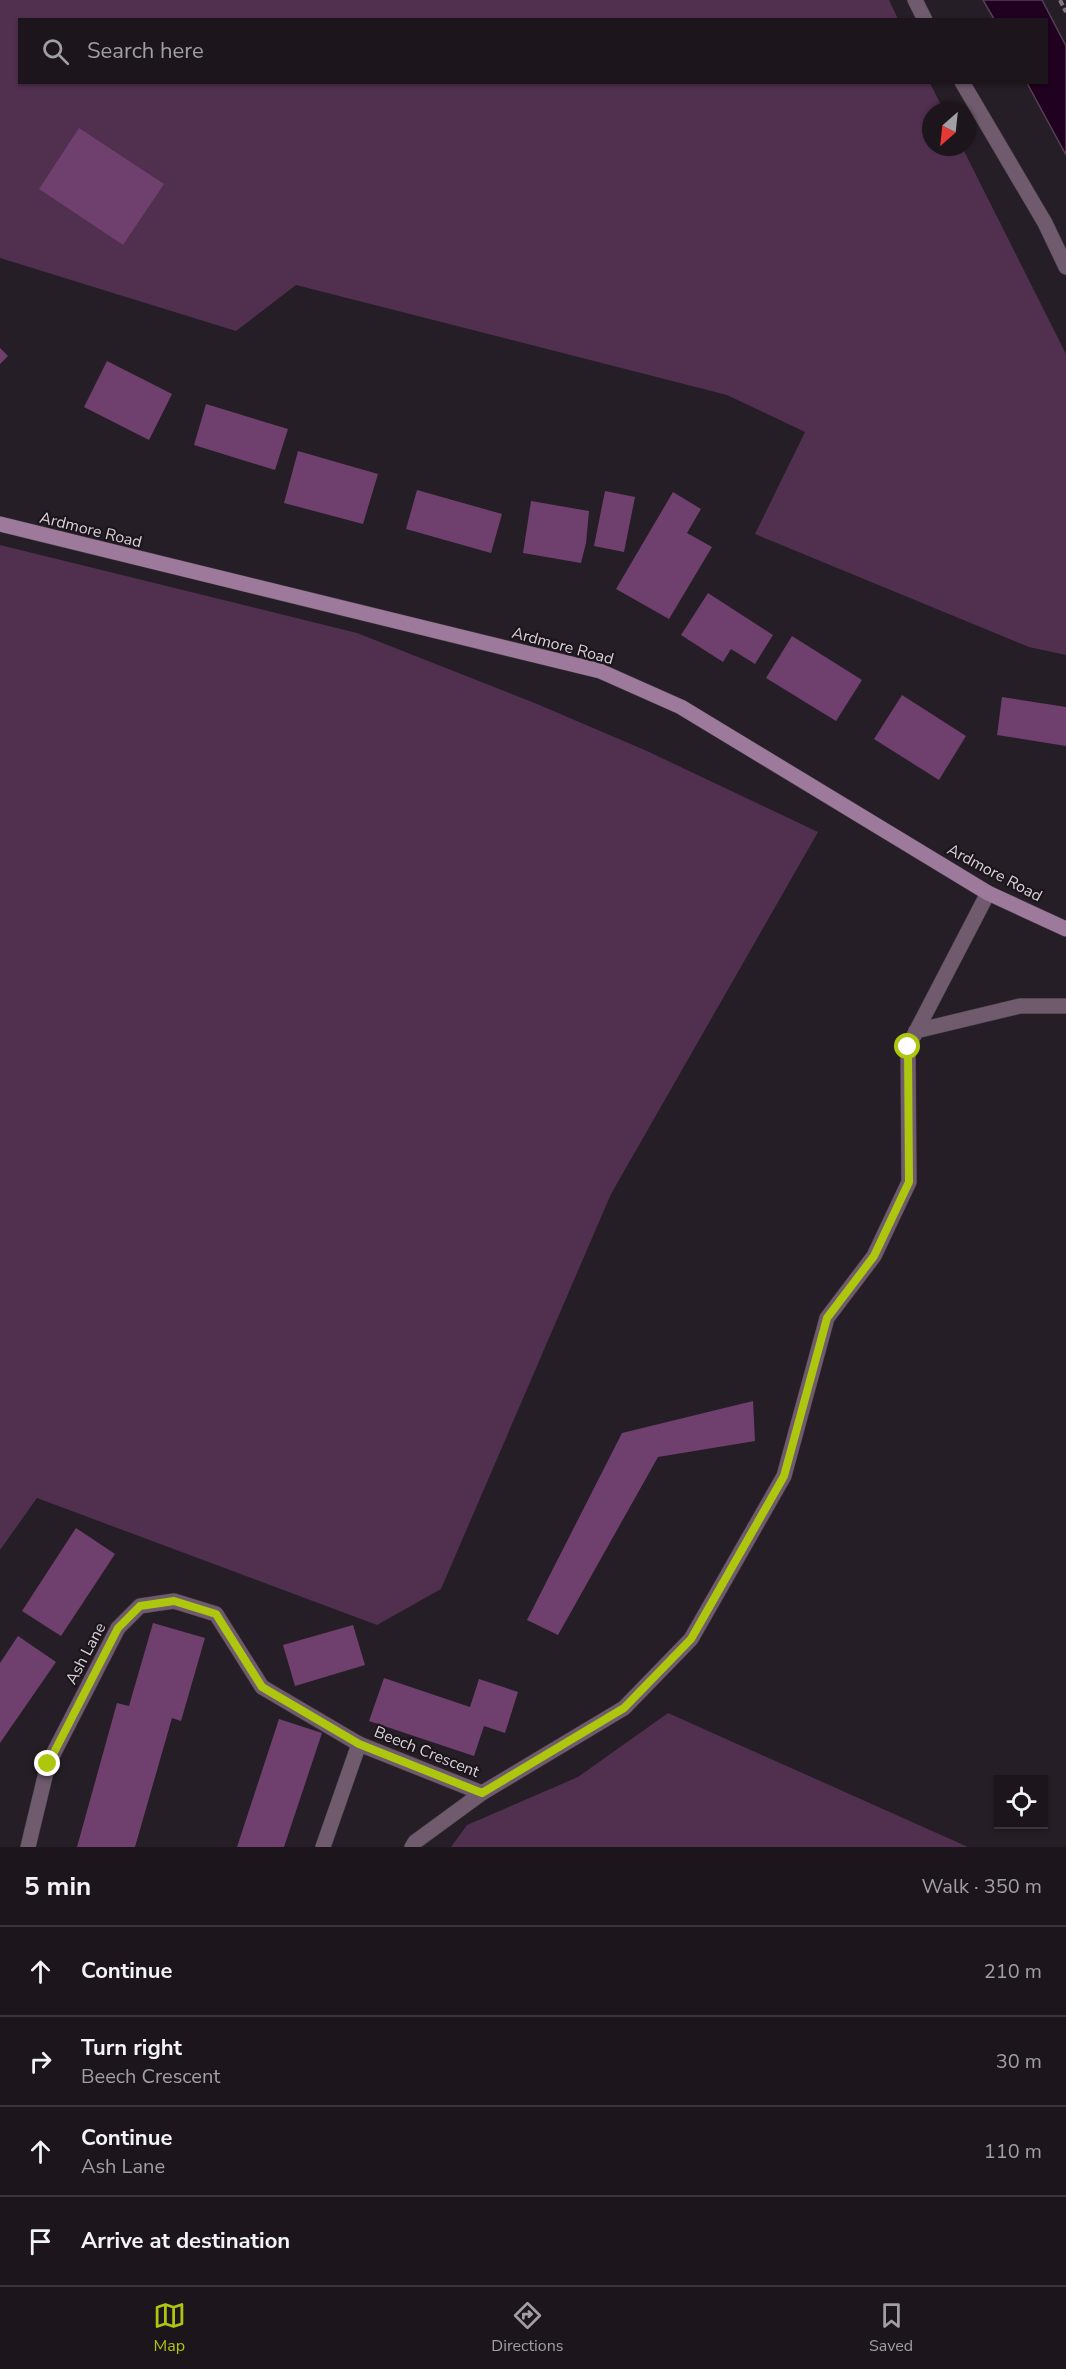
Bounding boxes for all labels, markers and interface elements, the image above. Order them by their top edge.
search box [18,18,1048,84]
icon: search [39,35,72,68]
text: Search here [87,36,204,66]
north arrow [922,102,976,156]
street label: Ardmore Road [37,507,144,553]
street label: Ardmore Road [509,622,616,670]
street label: Ardmore Road [943,839,1046,907]
route start [894,1033,920,1059]
street label: Ash Lane [60,1619,111,1688]
street label: Beech Crescent [371,1721,483,1783]
route end [34,1750,60,1776]
map controls [994,1775,1048,1829]
button: locate [994,1775,1048,1829]
text: 5 min [24,1869,91,1904]
text: Walk · 350 m [922,1873,1042,1900]
icon: ahead [24,1955,57,1988]
text: Continue [81,1956,172,1986]
text: 210 m [984,1958,1042,1985]
text: Turn right [81,2033,182,2063]
icon: right [24,2045,57,2078]
text: 30 m [996,2048,1042,2075]
text: Beech Crescent [81,2063,220,2090]
text: Continue [81,2123,172,2153]
icon: ahead [24,2135,57,2168]
text: 110 m [984,2138,1042,2165]
text: Ash Lane [81,2153,165,2180]
icon: arrive [24,2225,57,2258]
text: Arrive at destination [81,2226,290,2256]
tab: Map [153,2299,186,2357]
tab: Directions [491,2299,563,2357]
tab: Saved [869,2299,913,2357]

